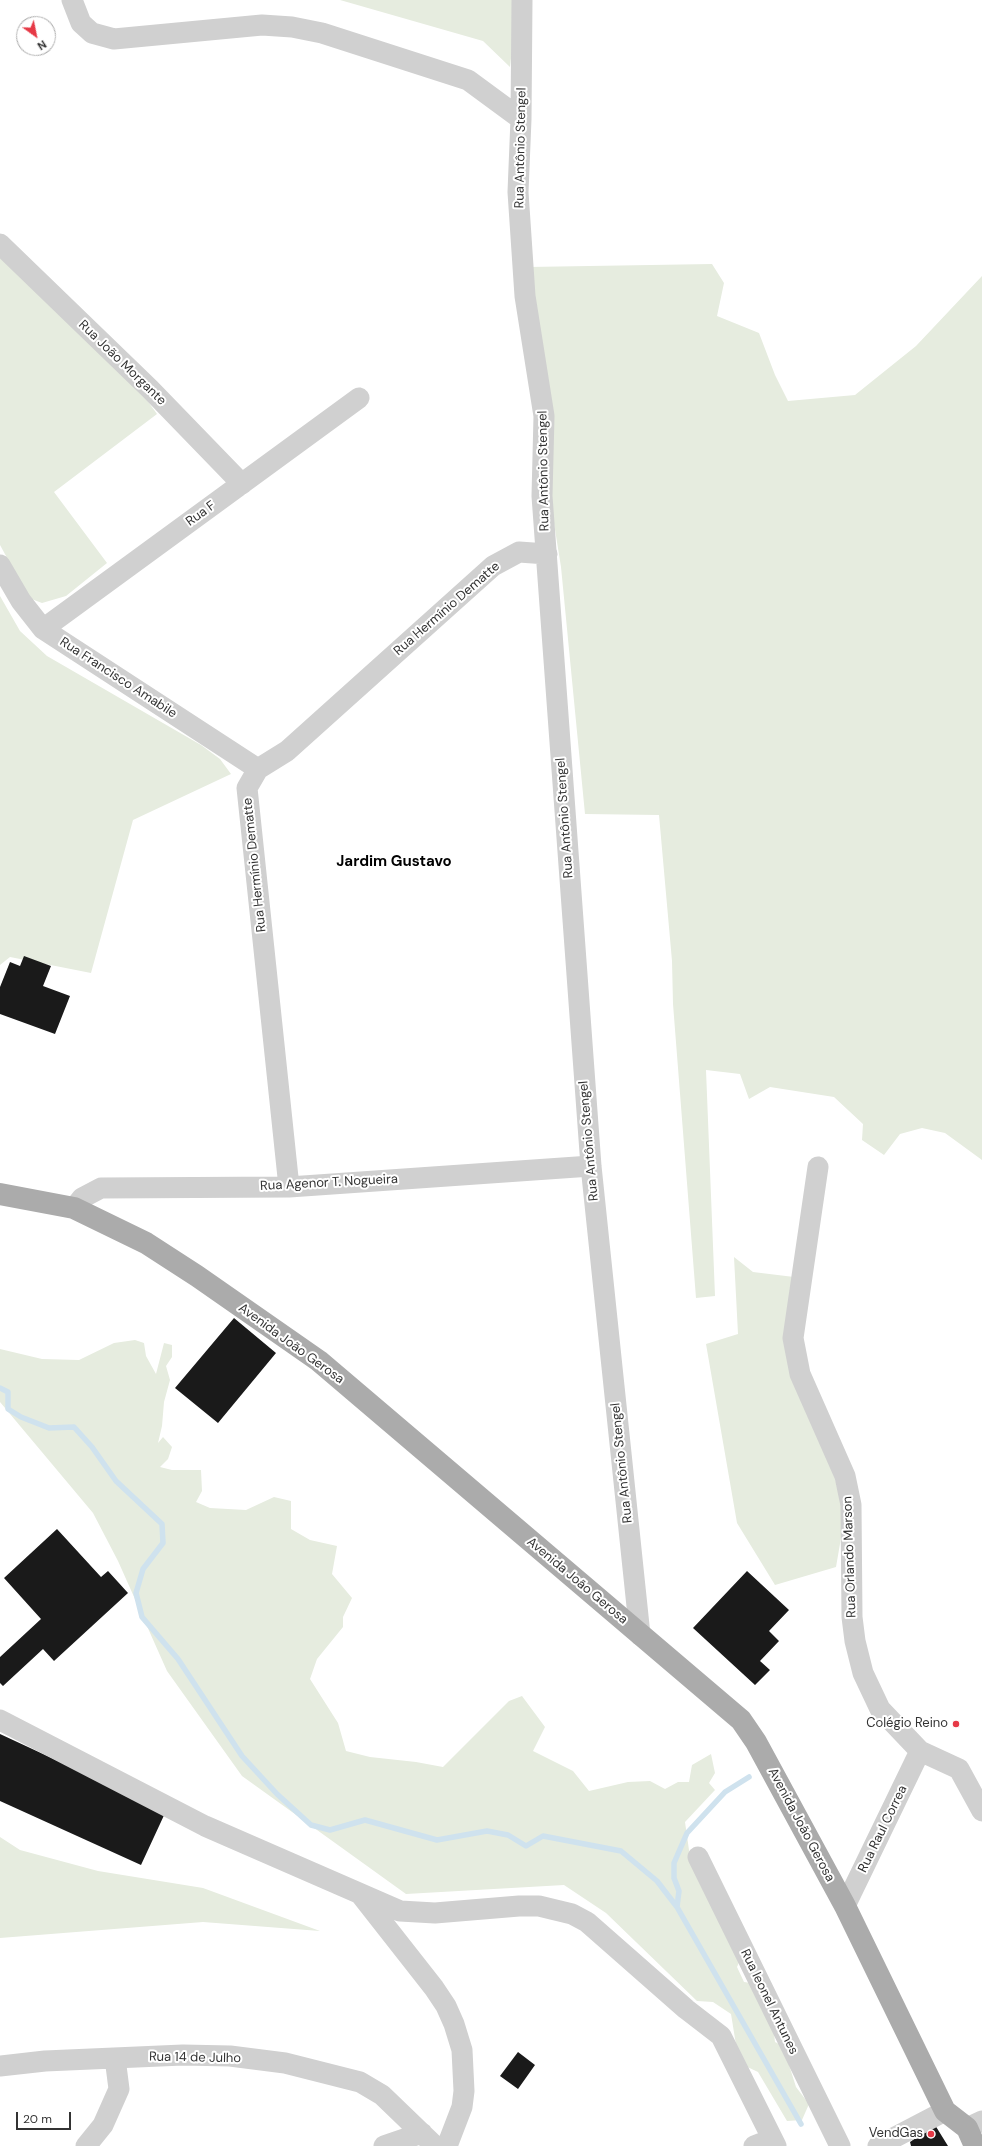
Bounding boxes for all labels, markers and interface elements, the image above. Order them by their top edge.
north arrow [16,16,56,56]
text: N [35,37,49,53]
street label: Rua Antônio Stengel [512,88,530,208]
street label: Rua João Morgante [75,317,169,409]
street label: Rua Antônio Stengel [535,411,553,531]
street label: Rua F [183,498,219,530]
street label: Rua Hermínio Dematte [391,559,503,659]
street label: Rua Francisco Amabile [57,634,179,722]
street label: Rua Antônio Stengel [553,757,577,879]
street label: Rua Hermínio Dematte [240,797,270,933]
district label: Jardim Gustavo [336,853,452,871]
street label: Rua Antônio Stengel [576,1080,602,1202]
street label: Rua Agenor T. Nogueira [260,1172,398,1194]
street label: Avenida João Gerosa [235,1300,347,1388]
street label: Rua Antônio Stengel [608,1402,636,1524]
street label: Rua Orlando Marson [840,1496,860,1618]
street label: Avenida João Gerosa [523,1534,631,1628]
place label: Colégio Reino [866,1716,948,1732]
marker: Colégio Reino [951,1719,961,1729]
street label: Avenida João Gerosa [764,1765,838,1885]
street label: Rua Raul Correa [855,1783,911,1875]
street label: Rua leonel Antunes [737,1947,801,2057]
street label: Rua 14 de Julho [149,2049,241,2067]
scale bar [18,2104,73,2130]
text: 20 m [23,2111,52,2127]
place label: VendGas [869,2126,923,2142]
marker: VendGas [926,2129,936,2139]

